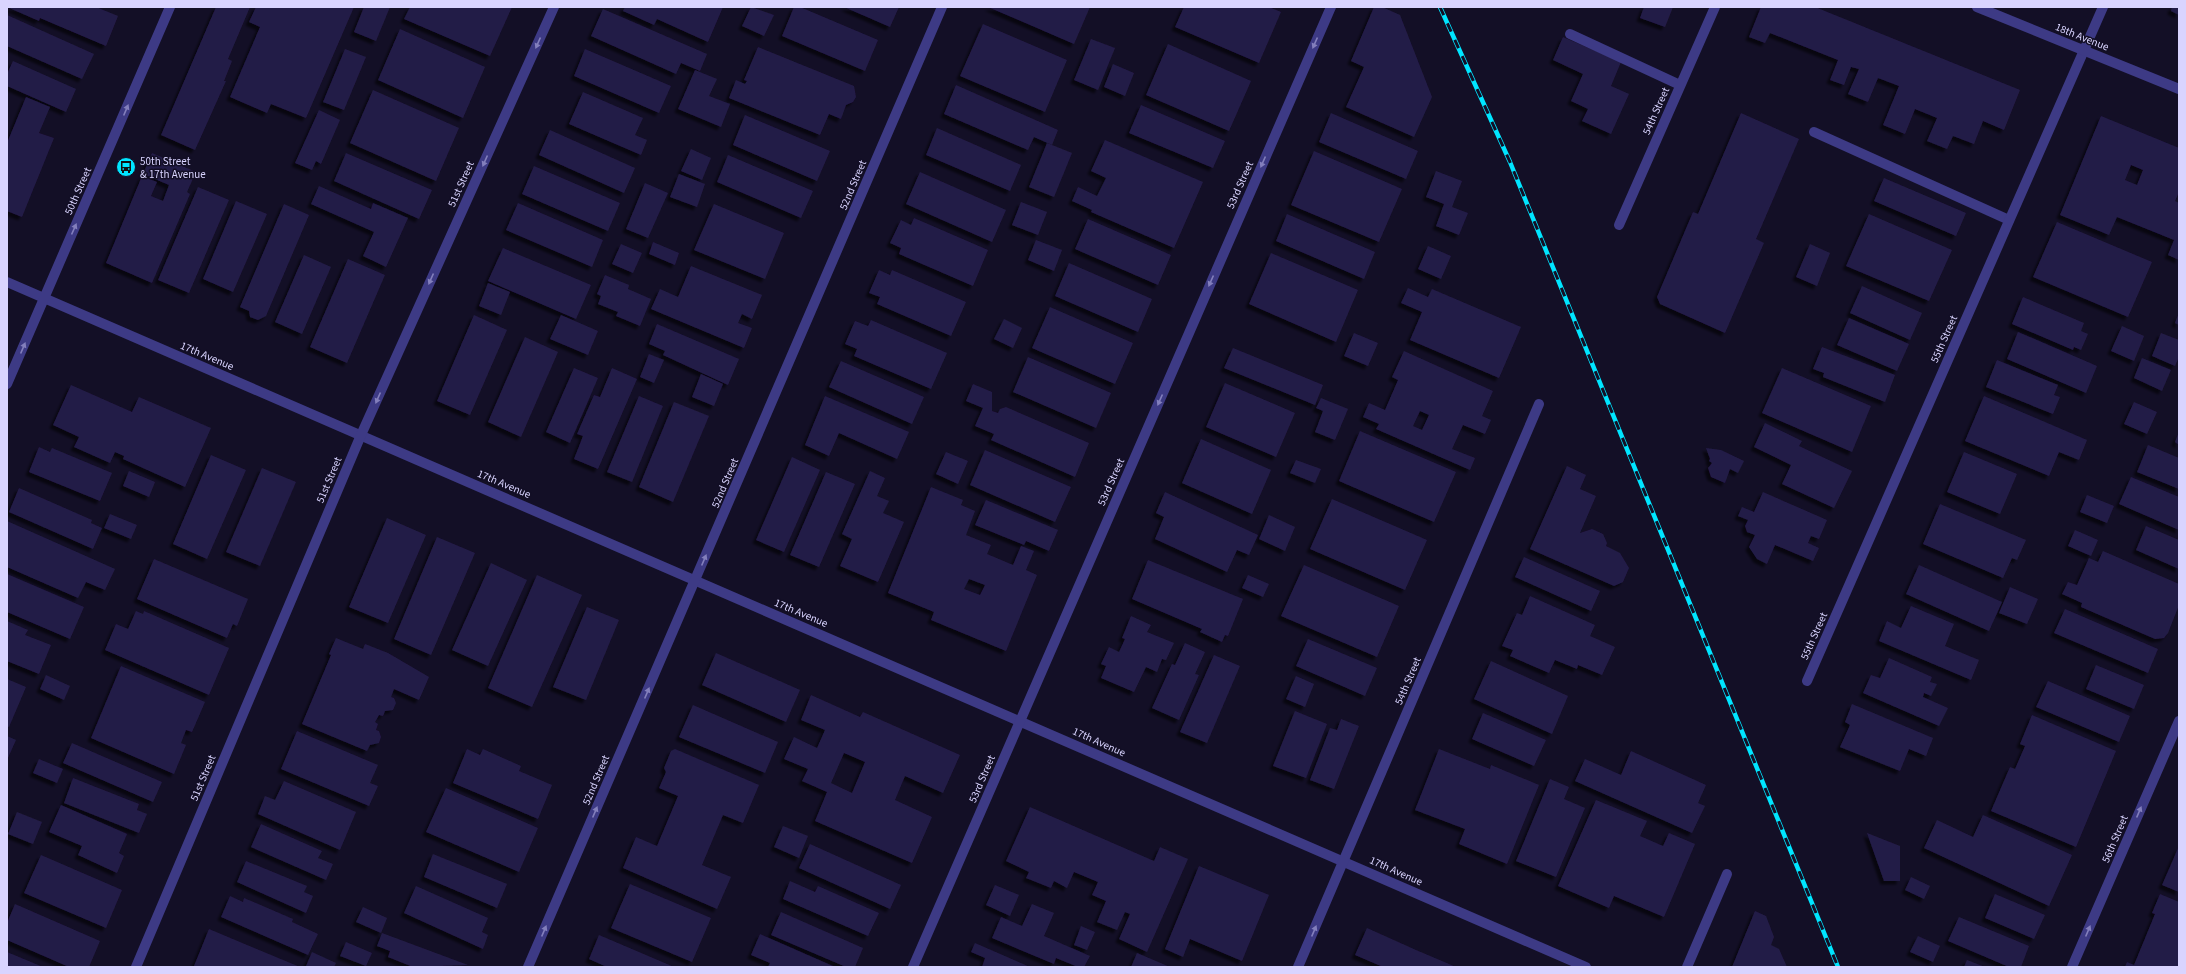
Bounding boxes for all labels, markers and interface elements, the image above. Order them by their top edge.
street label: 18th Avenue [2053,19,2112,55]
one-way arrow [535,37,541,48]
one-way arrow [1312,37,1318,48]
street label: 54th Street [1639,85,1673,137]
one-way arrow [123,104,129,115]
place label: 50th Street & 17th Avenue [140,154,206,182]
one-way arrow [482,155,488,167]
bus stop icon: 50th Street & 17th Avenue [115,156,137,178]
one-way arrow [1260,156,1267,168]
street label: 51st Street [444,158,478,209]
street label: 52nd Street [836,158,870,212]
street label: 53rd Street [1223,159,1257,211]
street label: 50th Street [61,165,95,217]
one-way arrow [71,223,77,234]
one-way arrow [428,274,434,285]
one-way arrow [1208,276,1214,288]
street label: 55th Street [1927,313,1961,365]
street label: 17th Avenue [178,338,237,374]
one-way arrow [19,342,26,354]
one-way arrow [375,392,381,404]
one-way arrow [1156,395,1162,407]
street label: 51st Street [313,454,346,505]
street label: 52nd Street [708,456,742,510]
street label: 53rd Street [1094,456,1128,508]
street label: 17th Avenue [475,466,534,502]
one-way arrow [701,555,707,566]
street label: 17th Avenue [772,595,831,631]
street label: 55th Street [1797,610,1831,662]
street label: 54th Street [1391,655,1425,707]
one-way arrow [644,687,650,698]
street label: 17th Avenue [1070,724,1128,761]
street label: 51st Street [187,752,220,803]
street label: 52nd Street [579,753,613,807]
street label: 53rd Street [965,753,999,805]
one-way arrow [592,806,598,817]
one-way arrow [2136,806,2143,818]
street label: 56th Street [2098,813,2132,865]
street label: 17th Avenue [1367,853,1425,890]
one-way arrow [541,925,547,937]
one-way arrow [1311,926,1317,937]
one-way arrow [2085,926,2091,937]

